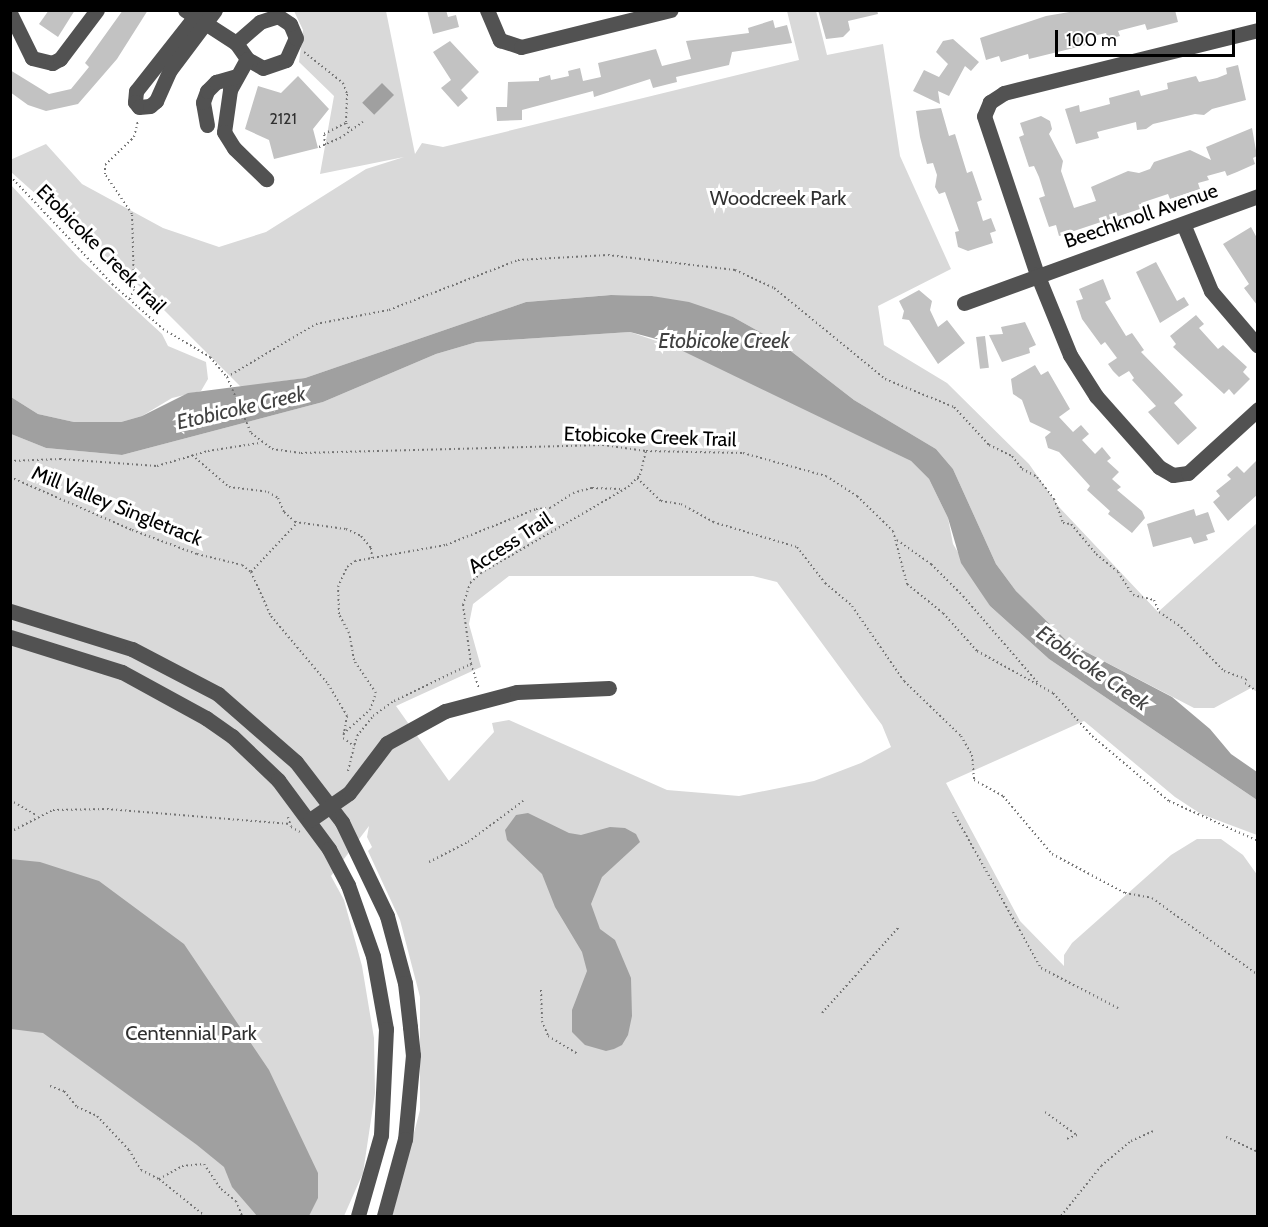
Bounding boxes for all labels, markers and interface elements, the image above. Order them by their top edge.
scale bar [1058,18,1238,56]
text: 100 m [1066,29,1117,51]
house number: 2121 [269,109,297,129]
street label: Beechknoll Avenue [1061,178,1221,254]
street label: Etobicoke Creek Trail [31,179,171,319]
park label: Woodcreek Park [710,186,846,210]
water label: Etobicoke Creek [658,328,790,354]
water label: Etobicoke Creek [174,381,308,435]
street label: Etobicoke Creek Trail [563,422,737,452]
street label: Mill Valley Singletrack [28,461,206,551]
street label: Access Trail [464,507,556,579]
water label: Etobicoke Creek [1032,620,1154,716]
park label: Centennial Park [125,1021,257,1045]

